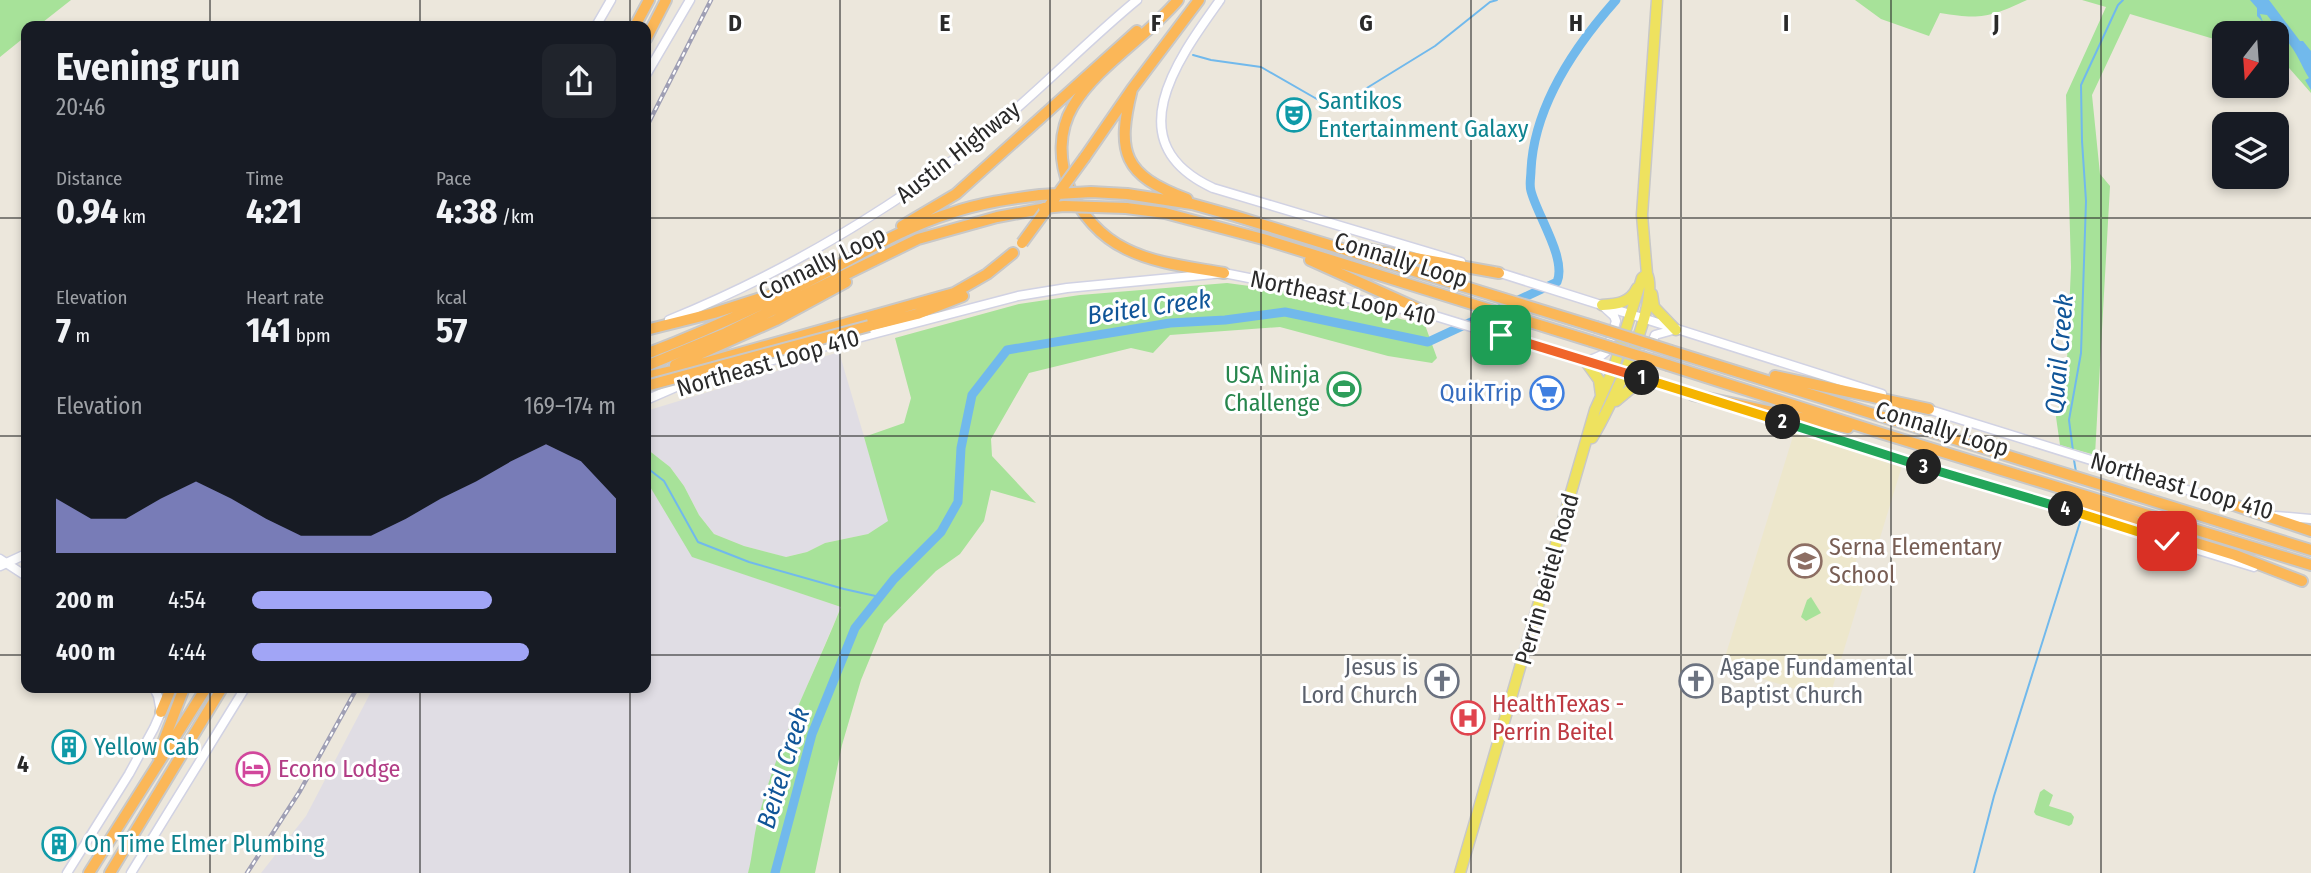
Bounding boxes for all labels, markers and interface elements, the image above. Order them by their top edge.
text: D [728,9,742,37]
text: E [940,9,951,37]
text: F [1151,9,1161,37]
text: G [1359,9,1373,37]
text: H [1569,9,1583,37]
text: I [1783,9,1789,37]
text: J [1992,9,1999,37]
north arrow [2212,21,2289,98]
map controls [2212,21,2289,189]
text: Evening run [56,44,240,90]
button: share [542,44,616,118]
place label: Santikos Entertainment Galaxy [1318,87,1529,143]
text: 20:46 [56,93,105,121]
street label: Austin Highway [890,95,1026,209]
theatre icon: Santikos Entertainment Galaxy [1275,96,1313,134]
button: layers [2212,112,2289,189]
text: Distance [56,167,123,190]
text: Time [246,167,284,190]
text: Pace [436,167,471,190]
text: 0.94 [56,190,118,232]
text: 4:21 [246,190,302,232]
text: 4:38 [436,190,498,232]
text: km [118,205,146,228]
text: /km [498,205,534,228]
street label: Connally Loop [754,220,890,306]
street label: Connally Loop [1331,226,1471,294]
street label: Northeast Loop 410 [1248,265,1438,331]
water label: Beitel Creek [1085,283,1213,332]
text: Elevation [56,286,128,309]
text: Heart rate [246,286,324,309]
text: kcal [436,286,467,309]
water label: Quail Creek [2039,292,2080,416]
pin [1471,305,1531,365]
text: 7 [56,309,71,351]
text: 141 [246,309,291,351]
text: 57 [436,309,467,351]
icon: arrive [1482,316,1520,354]
street label: Northeast Loop 410 [673,323,863,403]
text: m [71,324,90,347]
text: bpm [291,324,331,347]
pin: 1 [1624,360,1660,396]
place label: USA Ninja Challenge [1224,361,1320,417]
text: 1 [1637,366,1646,389]
sports icon: USA Ninja Challenge [1325,370,1363,408]
supermarket icon: QuikTrip [1528,374,1566,412]
place label: QuikTrip [1440,379,1522,407]
text: Elevation [56,392,143,420]
text: 169–174 m [524,392,616,420]
street label: Connally Loop [1872,395,2012,463]
pin: 2 [1766,404,1800,440]
text: 2 [1778,410,1787,433]
street label: Northeast Loop 410 [2087,446,2277,526]
pin: 3 [1906,449,1941,484]
text: 3 [1919,455,1928,478]
street label: Perrin Beitel Road [1509,490,1585,668]
pin: 4 [2048,491,2084,526]
text: 4 [2061,497,2070,520]
pin [2137,511,2197,571]
icon: check [2148,522,2186,560]
place label: Serna Elementary School [1829,533,2002,589]
school or university icon: Serna Elementary School [1786,542,1824,580]
text: 200 m [56,586,114,614]
text: 4:54 [168,586,206,614]
text: 400 m [56,638,115,666]
text: 4:44 [168,638,206,666]
place label: Jesus is Lord Church [1301,653,1418,709]
place label: Agape Fundamental Baptist Church [1720,653,1913,709]
church icon: Jesus is Lord Church [1423,662,1461,700]
church icon: Agape Fundamental Baptist Church [1677,662,1715,700]
place label: HealthTexas - Perrin Beitel [1492,690,1624,746]
hospital icon: HealthTexas - Perrin Beitel [1449,699,1487,737]
water label: Beitel Creek [750,704,817,832]
building icon: Yellow Cab [50,728,88,766]
place label: Yellow Cab [94,733,199,761]
text: 4 [17,750,29,778]
hotel icon: Econo Lodge [234,750,272,788]
place label: Econo Lodge [278,755,400,783]
building icon: On Time Elmer Plumbing [40,825,78,863]
place label: On Time Elmer Plumbing [84,830,325,858]

